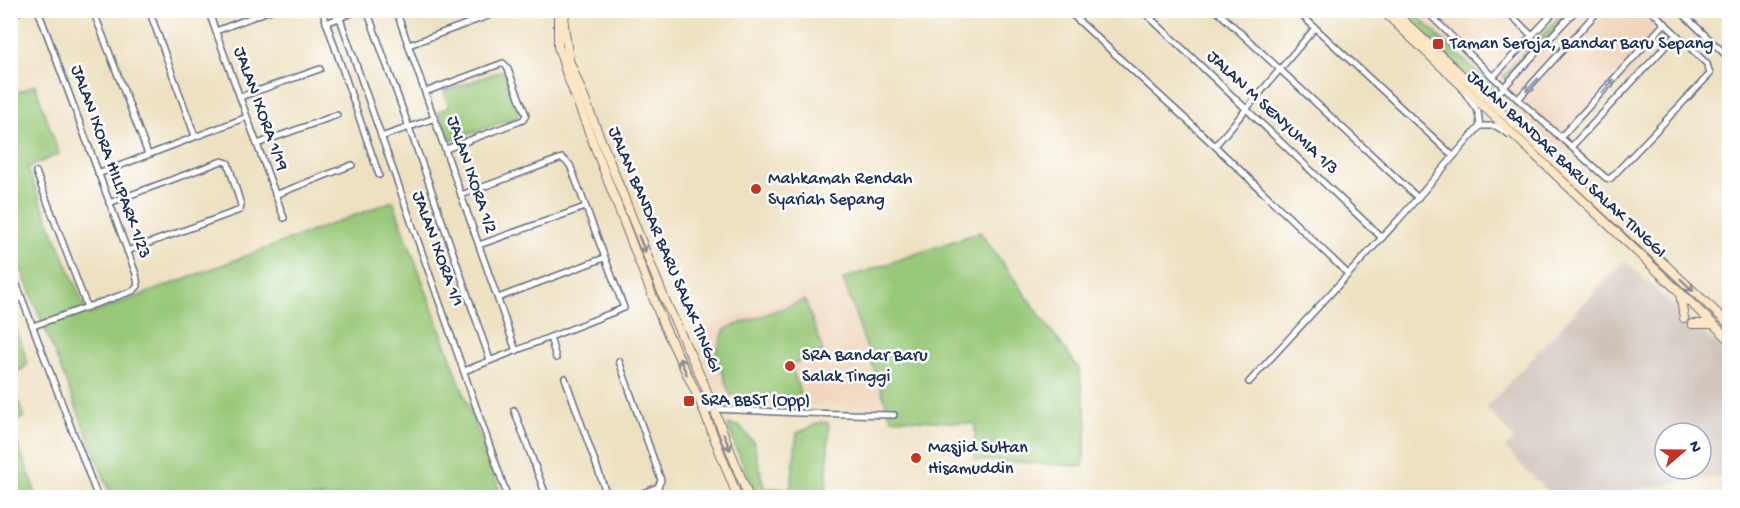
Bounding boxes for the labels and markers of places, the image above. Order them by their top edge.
place label: Taman Seroja, Bandar Baru Sepang [1449,34,1714,55]
marker: Taman Seroja, Bandar Baru Sepang [1431,37,1445,51]
place label: Mahkamah Rendah Syariah Sepang [768,169,913,211]
marker: Mahkamah Rendah Syariah Sepang [749,182,763,196]
place label: SRA Bandar Baru Salak Tinggi [802,346,928,388]
marker: SRA Bandar Baru Salak Tinggi [783,359,797,373]
place label: SRA BBST (Opp) [701,391,810,412]
marker: SRA BBST (Opp) [682,394,696,408]
place label: Masjid Sultan Hisamuddin [928,438,1028,480]
marker: Masjid Sultan Hisamuddin [909,451,923,465]

